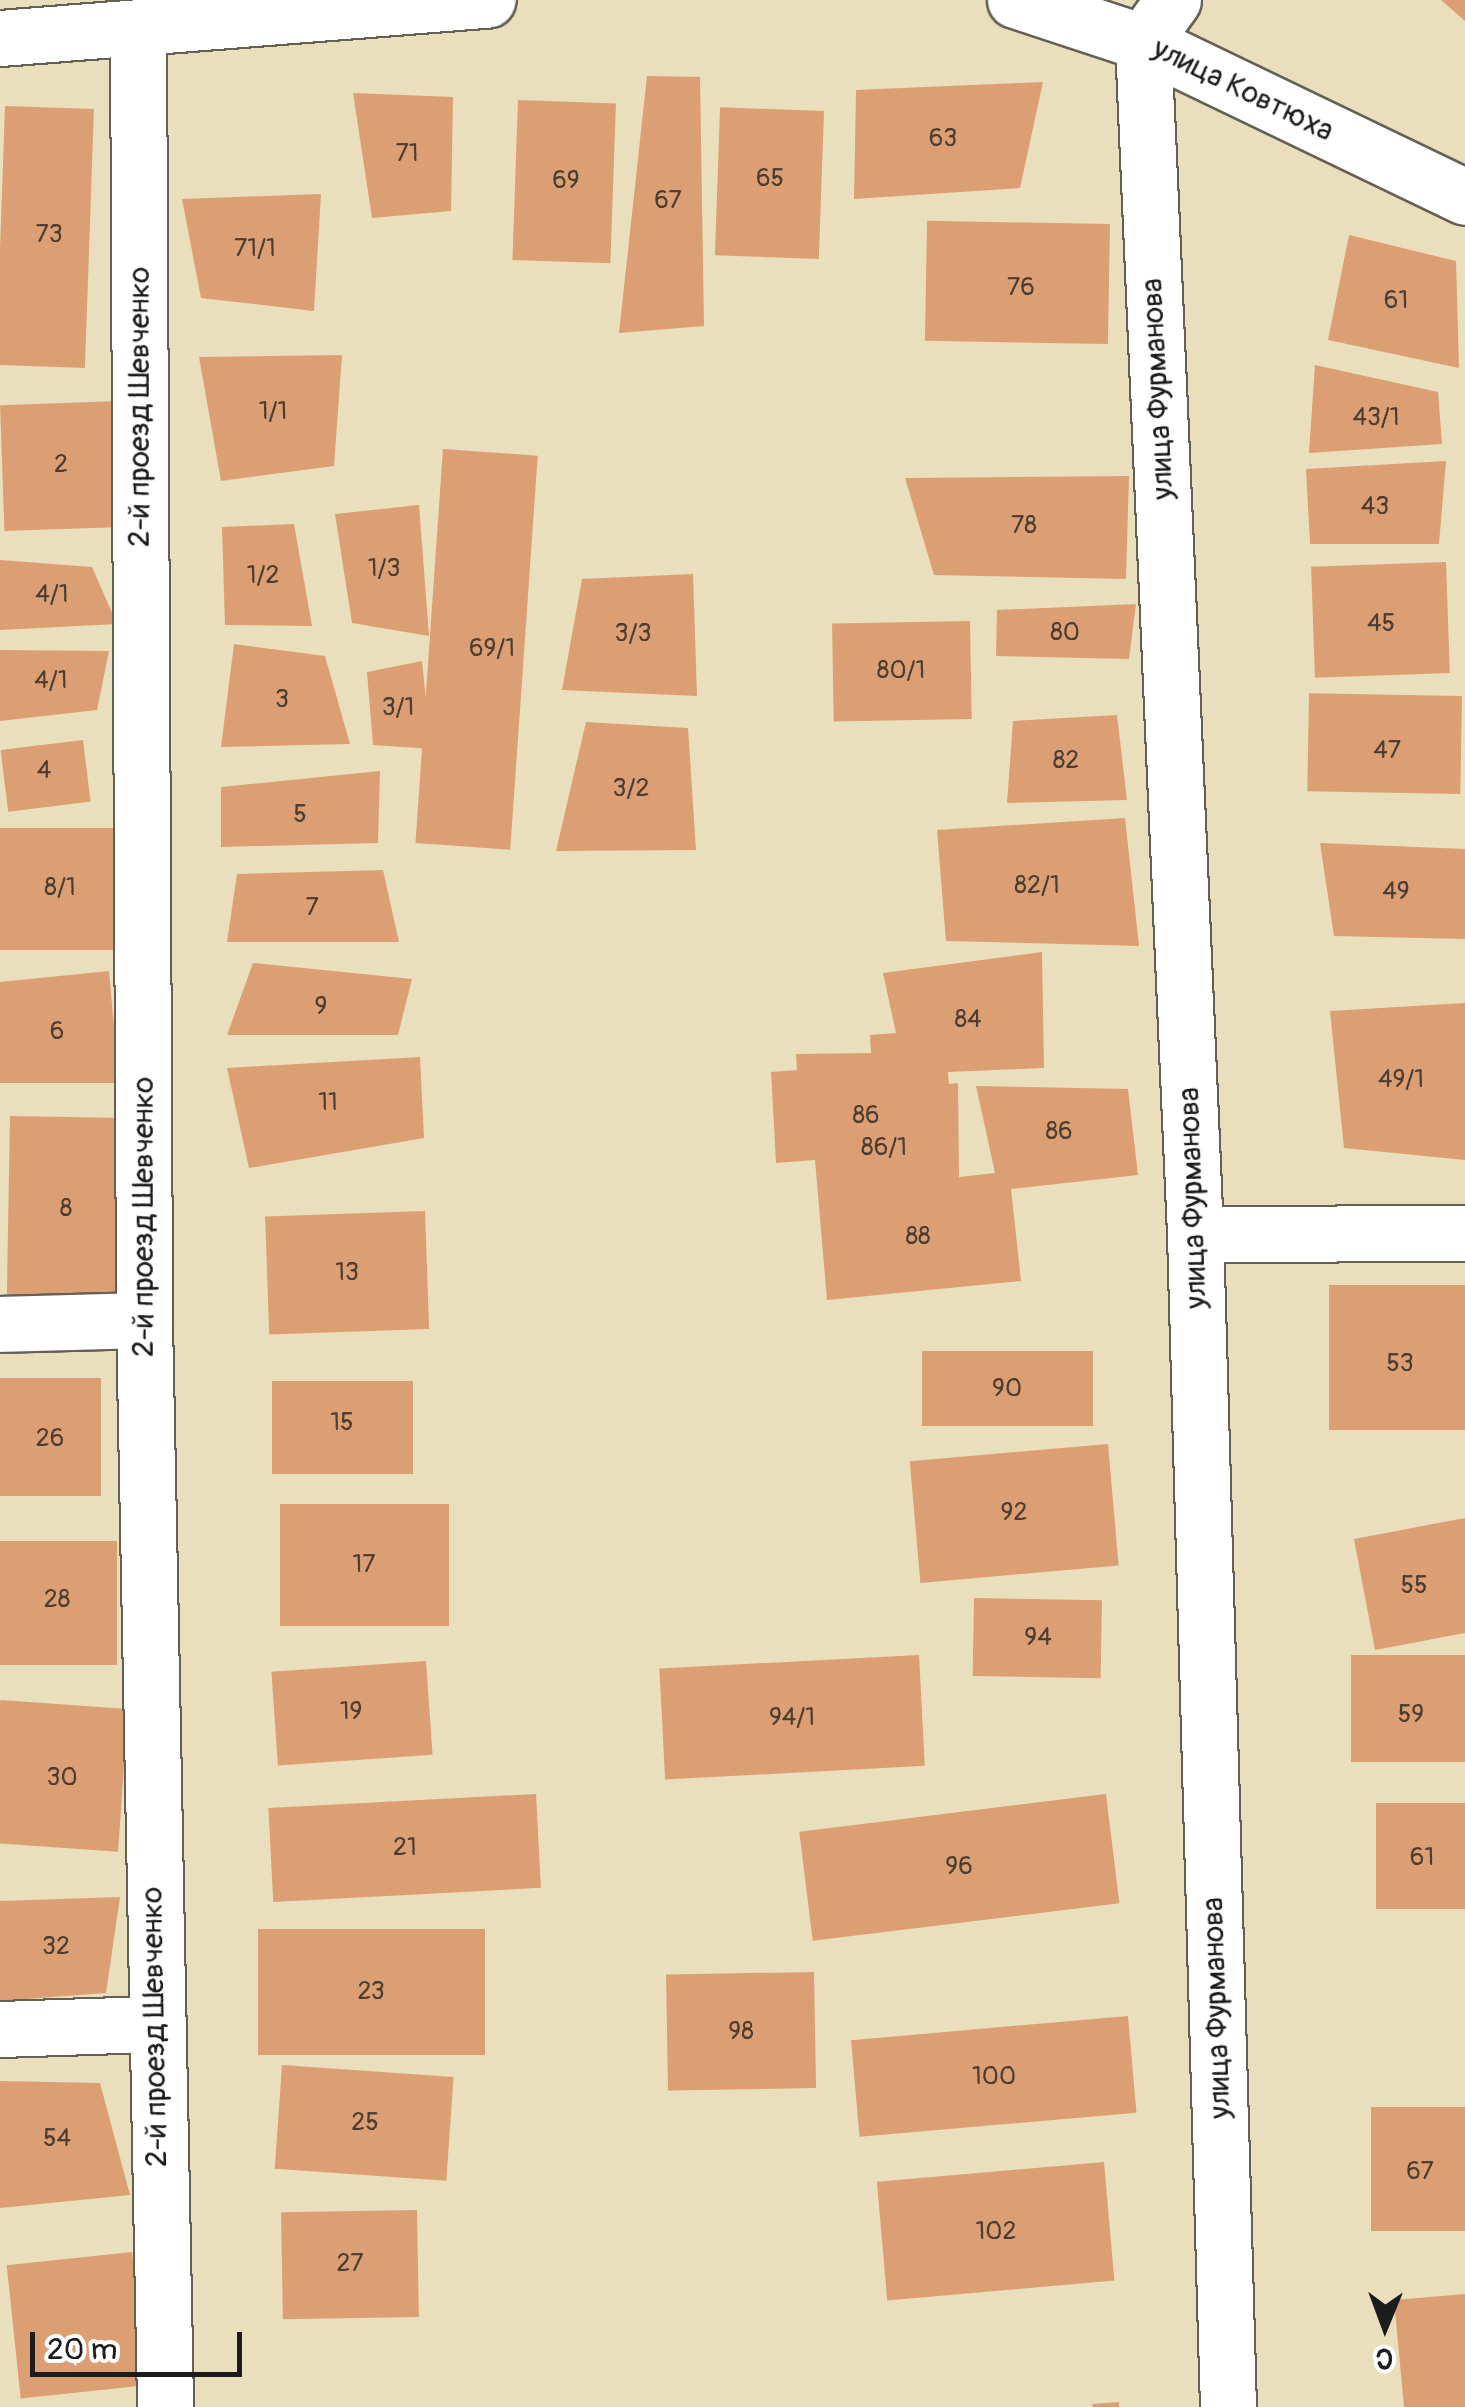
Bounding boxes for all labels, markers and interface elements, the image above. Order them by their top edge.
street label: улица Ковтюха [1147,31,1339,149]
house number: 63 [929,124,957,154]
house number: 71 [396,139,418,169]
house number: 65 [756,164,784,194]
house number: 69 [552,166,580,196]
house number: 67 [654,186,682,216]
house number: 73 [35,220,63,250]
house number: 71/1 [234,234,276,264]
street label: 2-й проезд Шевченко [122,267,158,547]
house number: 76 [1007,273,1035,303]
street label: улица Фурманова [1134,277,1182,501]
house number: 61 [1384,286,1408,316]
house number: 1/1 [259,397,287,427]
house number: 43/1 [1352,403,1400,433]
house number: 2 [54,450,68,480]
house number: 43 [1361,492,1389,522]
house number: 78 [1011,511,1037,541]
house number: 1/3 [368,554,400,584]
house number: 1/2 [247,561,279,591]
house number: 4/1 [35,580,69,610]
house number: 45 [1367,609,1395,639]
house number: 80 [1050,618,1080,648]
house number: 3/3 [615,619,651,649]
house number: 69/1 [469,634,515,664]
house number: 80/1 [877,656,925,686]
house number: 4/1 [34,666,68,696]
house number: 3 [275,685,289,715]
house number: 3/1 [382,693,414,723]
house number: 47 [1373,736,1401,766]
house number: 82 [1053,746,1079,776]
house number: 4 [37,756,51,786]
house number: 3/2 [613,774,649,804]
house number: 5 [293,800,307,830]
house number: 82/1 [1014,871,1060,901]
house number: 8/1 [44,873,76,903]
house number: 49 [1382,877,1410,907]
house number: 7 [305,893,319,923]
house number: 9 [315,992,327,1022]
house number: 84 [954,1005,982,1035]
house number: 6 [50,1017,64,1047]
house number: 49/1 [1378,1065,1424,1095]
street label: 2-й проезд Шевченко [126,1077,162,1357]
street label: улица Фурманова [1171,1087,1215,1309]
house number: 11 [318,1088,338,1118]
house number: 86 [852,1101,880,1131]
house number: 86 [1045,1117,1073,1147]
house number: 86/1 [861,1133,907,1163]
house number: 8 [60,1194,72,1224]
house number: 88 [905,1222,931,1252]
house number: 13 [335,1258,359,1288]
house number: 53 [1386,1349,1414,1379]
house number: 90 [992,1374,1022,1404]
house number: 15 [330,1408,354,1438]
house number: 26 [36,1424,64,1454]
house number: 92 [1001,1498,1027,1528]
house number: 17 [353,1550,375,1580]
house number: 55 [1400,1571,1428,1601]
house number: 28 [44,1585,70,1615]
house number: 94 [1024,1623,1052,1653]
house number: 19 [340,1697,362,1727]
house number: 59 [1398,1700,1424,1730]
house number: 94/1 [769,1703,815,1733]
house number: 30 [46,1763,78,1793]
house number: 21 [393,1833,417,1863]
house number: 61 [1410,1843,1434,1873]
house number: 96 [945,1852,973,1882]
street label: 2-й проезд Шевченко [135,1887,175,2167]
street label: улица Фурманова [1195,1897,1239,2119]
house number: 32 [42,1932,70,1962]
house number: 23 [357,1977,385,2007]
house number: 98 [728,2017,754,2047]
house number: 100 [972,2062,1016,2092]
house number: 25 [351,2108,379,2138]
house number: 54 [43,2124,71,2154]
house number: 67 [1406,2157,1434,2187]
house number: 102 [976,2217,1016,2247]
house number: 27 [336,2249,364,2279]
north arrow [1335,2277,1435,2377]
scale bar [35,2312,248,2374]
text: 20 m [47,2331,117,2368]
text: С [1376,2340,1393,2375]

